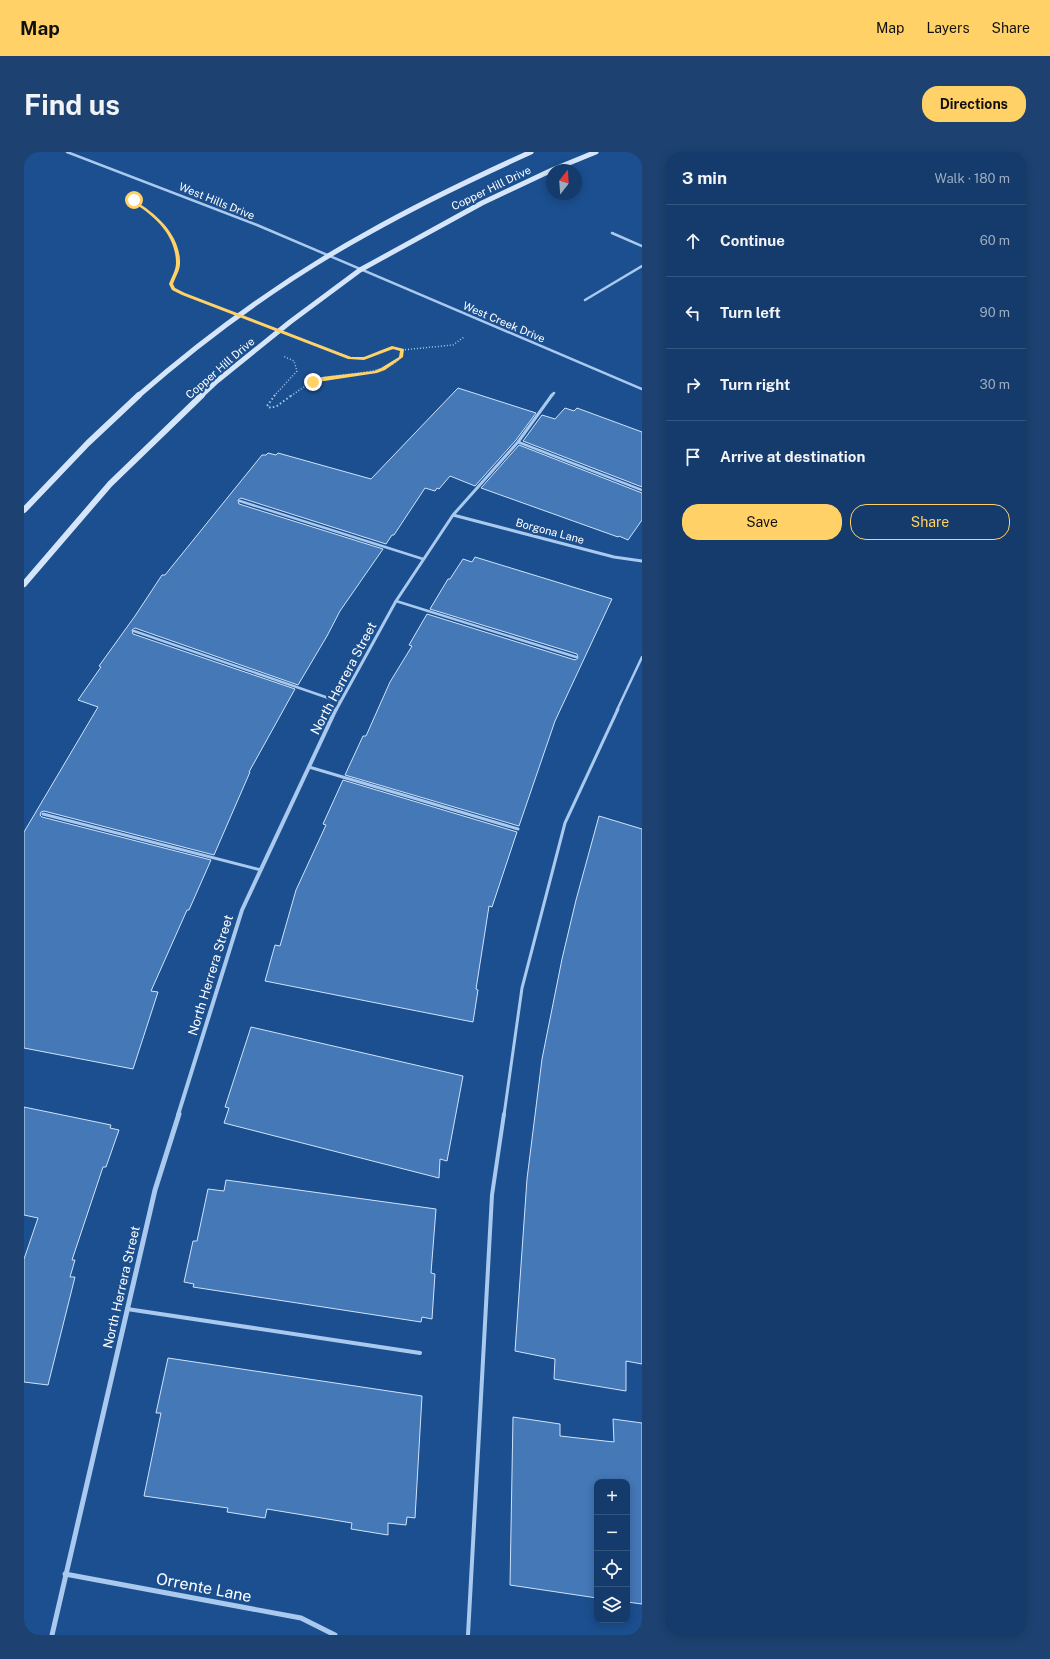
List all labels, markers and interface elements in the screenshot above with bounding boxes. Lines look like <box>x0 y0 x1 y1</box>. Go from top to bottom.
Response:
text: Map <box>20 17 60 39</box>
text: Map <box>876 20 904 36</box>
text: Layers <box>926 20 970 36</box>
text: Share <box>992 20 1030 36</box>
button: Directions <box>922 86 1026 122</box>
text: Find us <box>24 88 120 121</box>
street label: Copper Hill Drive <box>449 164 533 212</box>
north arrow <box>546 164 582 200</box>
text: 3 min <box>682 168 727 188</box>
text: Walk · 180 m <box>935 171 1010 186</box>
street label: West Hills Drive <box>177 180 257 222</box>
route start <box>125 191 143 209</box>
icon: ahead <box>682 230 704 252</box>
text: Continue <box>720 232 785 249</box>
text: 60 m <box>980 233 1010 248</box>
street label: West Creek Drive <box>461 299 547 345</box>
icon: left <box>682 302 704 324</box>
text: Turn left <box>720 304 781 321</box>
text: 90 m <box>980 305 1010 320</box>
street label: Copper Hill Drive <box>183 335 257 401</box>
route end <box>304 373 322 391</box>
icon: right <box>682 374 704 396</box>
text: Turn right <box>720 376 790 393</box>
text: 30 m <box>980 377 1010 392</box>
icon: arrive <box>682 446 704 468</box>
text: Arrive at destination <box>720 448 865 465</box>
button: Save <box>682 504 842 540</box>
button: Share <box>850 504 1010 540</box>
street label: Borgona Lane <box>514 516 586 546</box>
street label: North Herrera Street <box>307 619 380 737</box>
street label: North Herrera Street <box>185 913 236 1037</box>
street label: North Herrera Street <box>100 1224 143 1350</box>
map controls <box>594 1479 630 1623</box>
button: + <box>594 1479 630 1515</box>
button: − <box>594 1515 630 1551</box>
button: locate <box>594 1551 630 1587</box>
street label: Orrente Lane <box>155 1569 253 1606</box>
button: layers <box>594 1587 630 1623</box>

